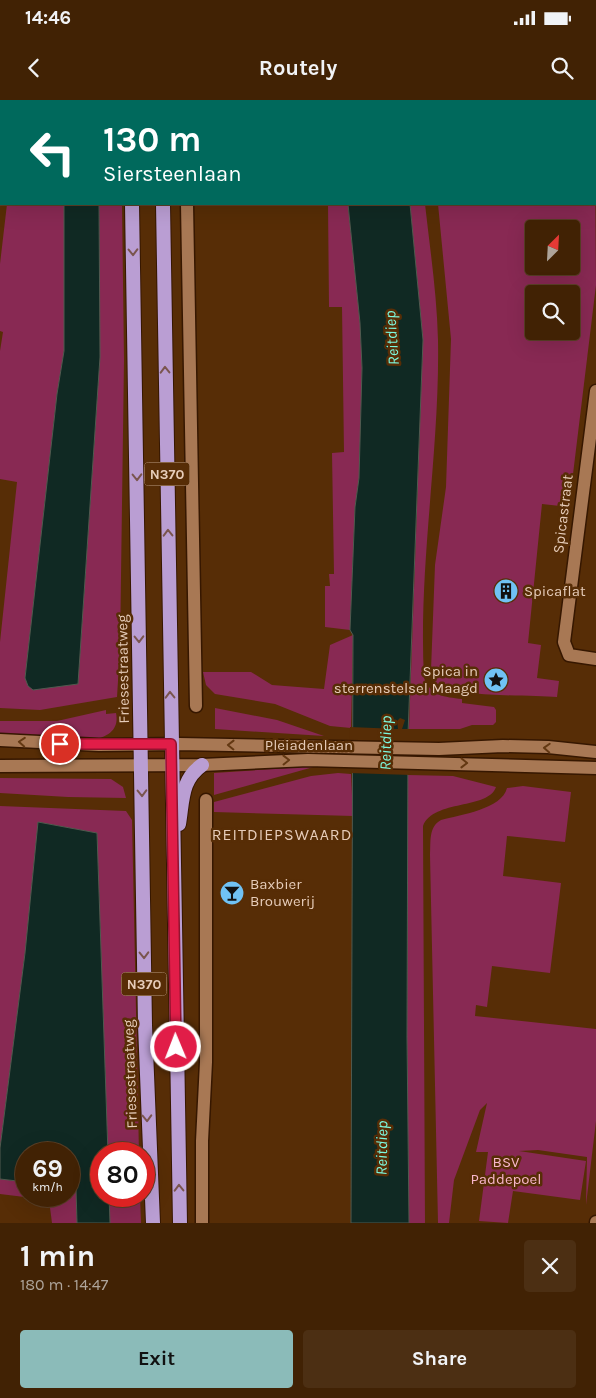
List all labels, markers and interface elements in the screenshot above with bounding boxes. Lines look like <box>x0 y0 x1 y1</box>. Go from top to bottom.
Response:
text: 14:46 <box>25 7 71 29</box>
icon: back <box>20 54 48 82</box>
icon: search <box>548 54 576 82</box>
text: Routely <box>259 55 337 81</box>
text: 130 m <box>103 119 201 160</box>
icon: left <box>20 120 85 185</box>
text: Siersteenlaan <box>103 161 241 187</box>
north arrow <box>525 220 580 275</box>
map controls <box>525 220 580 340</box>
one-way arrow <box>128 249 138 257</box>
button: search <box>525 285 580 340</box>
water label: Reitdiep <box>380 310 403 366</box>
one-way arrow <box>160 366 171 374</box>
road number: N370 <box>144 462 190 486</box>
one-way arrow <box>132 473 142 481</box>
street label: Spicastraat <box>549 473 577 555</box>
one-way arrow <box>163 529 173 536</box>
building icon: Spicaflat <box>493 578 519 604</box>
place label: Spicaflat <box>524 582 586 600</box>
street label: Friesestraatweg <box>113 614 133 724</box>
one-way arrow <box>134 636 144 643</box>
place label: Spica in sterrenstelsel Maagd <box>334 662 478 697</box>
place icon: Spica in sterrenstelsel Maagd <box>483 667 509 693</box>
one-way arrow <box>165 691 175 699</box>
water label: Reitdiep <box>376 715 395 771</box>
pin <box>39 723 81 765</box>
icon: arrive <box>46 730 74 758</box>
one-way arrow <box>18 736 26 747</box>
street label: Pleiadenlaan <box>265 736 353 754</box>
one-way arrow <box>227 740 234 750</box>
one-way arrow <box>543 742 551 753</box>
one-way arrow <box>282 755 290 765</box>
one-way arrow <box>460 758 468 769</box>
one-way arrow <box>136 789 147 797</box>
district label: REITDIEPSWAARD <box>212 825 352 844</box>
place label: Baxbier Brouwerij <box>250 875 315 910</box>
bar icon: Baxbier Brouwerij <box>219 880 245 906</box>
one-way arrow <box>139 952 149 959</box>
road number: N370 <box>122 972 166 996</box>
street label: Friesestraatweg <box>119 1019 141 1129</box>
position arrow <box>149 1020 201 1072</box>
one-way arrow <box>142 1114 153 1122</box>
water label: Reitdiep <box>372 1120 391 1176</box>
speed limit sign: 80 <box>90 1142 155 1207</box>
park label: BSV Paddepoel <box>471 1153 541 1188</box>
text: 69 <box>32 1154 63 1183</box>
text: km/h <box>32 1180 63 1194</box>
one-way arrow <box>174 1183 184 1191</box>
text: 1 min <box>20 1238 95 1274</box>
button: close <box>524 1240 576 1292</box>
text: 180 m · 14:47 <box>20 1275 108 1294</box>
button: Exit <box>20 1330 293 1388</box>
button: Share <box>303 1330 576 1388</box>

